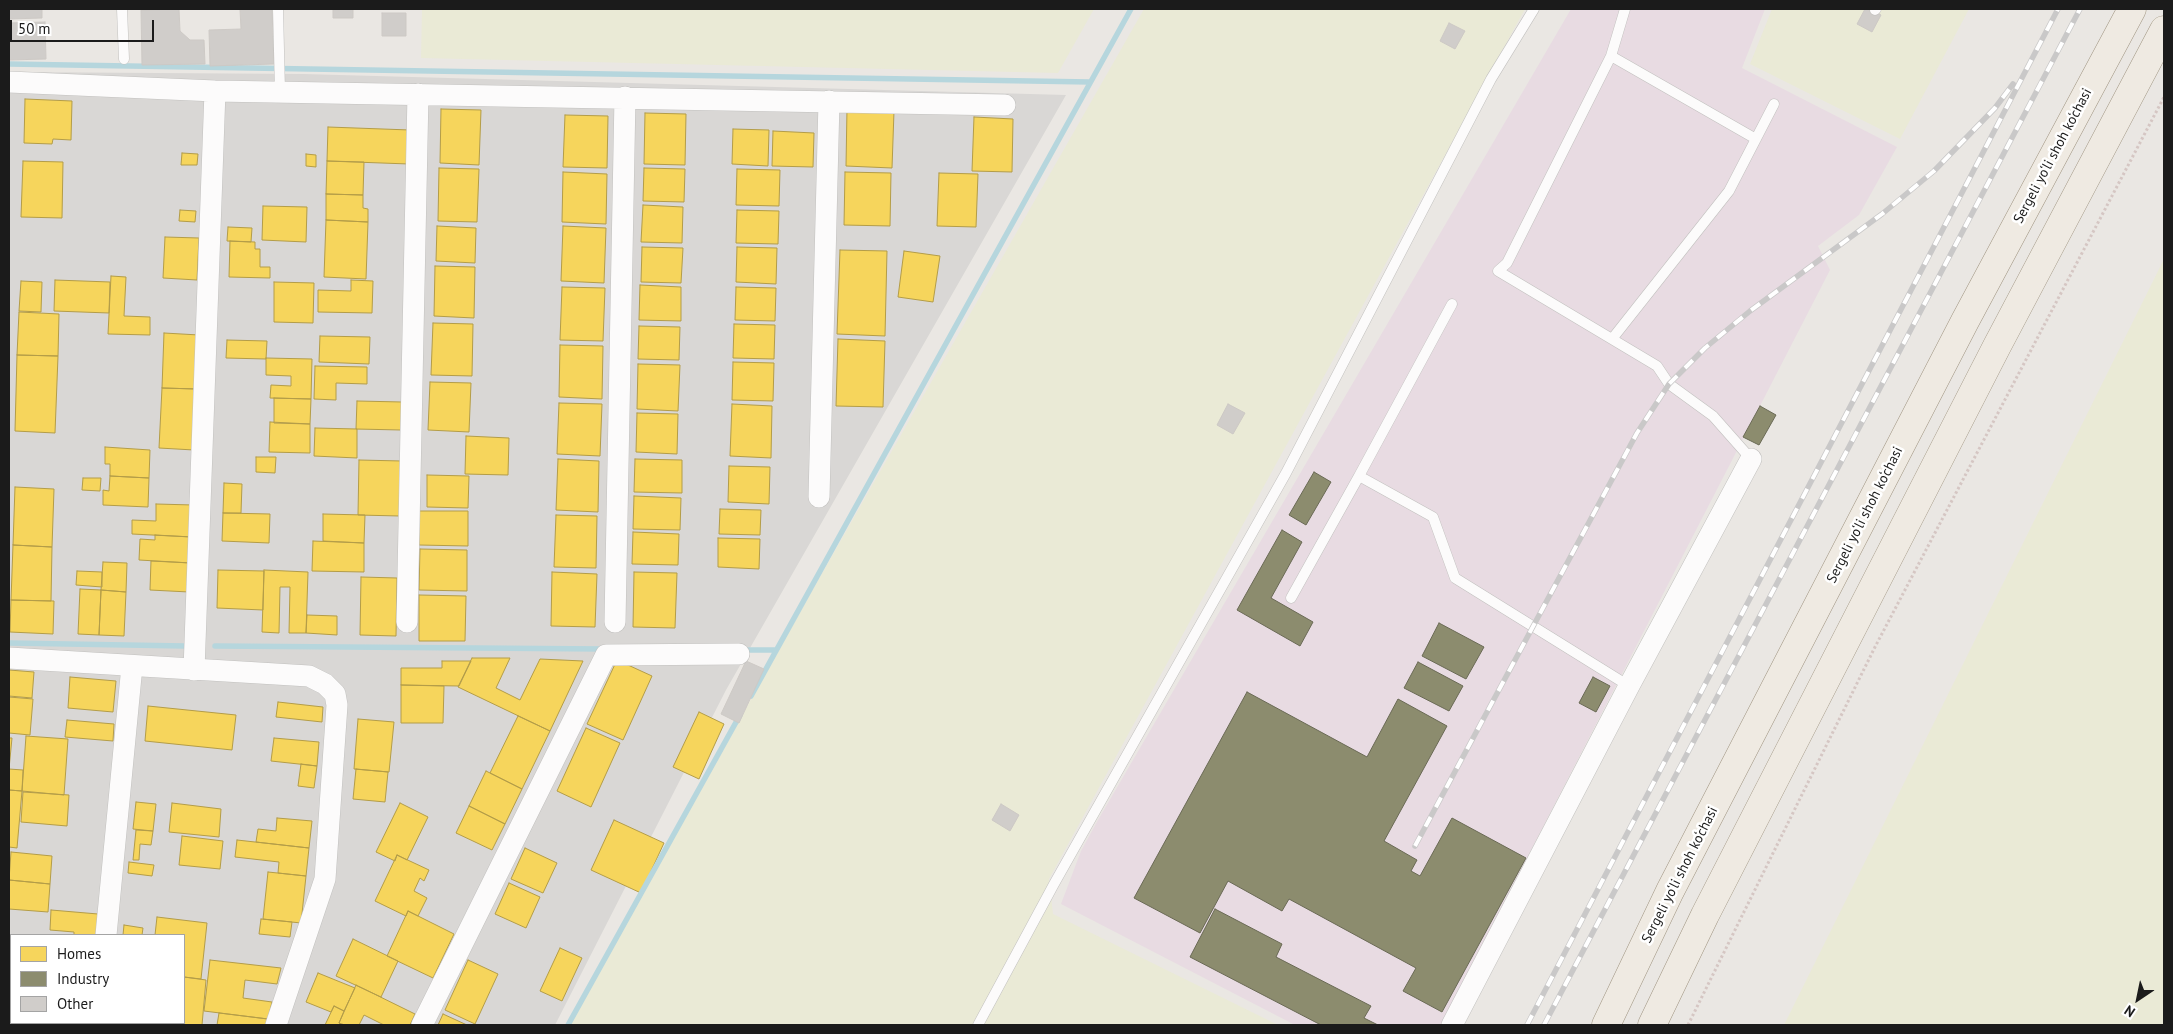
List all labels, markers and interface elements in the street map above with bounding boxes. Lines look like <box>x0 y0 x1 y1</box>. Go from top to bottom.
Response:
scale bar <box>12 10 156 42</box>
text: 50 m <box>18 19 51 38</box>
street label: Sergeli yo‘li shoh ko‘chasi <box>2010 86 2096 226</box>
street label: Sergeli yo‘li shoh ko‘chasi <box>1823 444 1907 586</box>
street label: Sergeli yo‘li shoh ko‘chasi <box>1638 804 1722 946</box>
legend <box>10 934 185 1024</box>
text: Homes <box>57 944 101 963</box>
text: Industry <box>57 969 109 988</box>
north arrow <box>2113 974 2163 1024</box>
text: Other <box>57 994 93 1013</box>
text: N <box>2121 1001 2138 1021</box>

